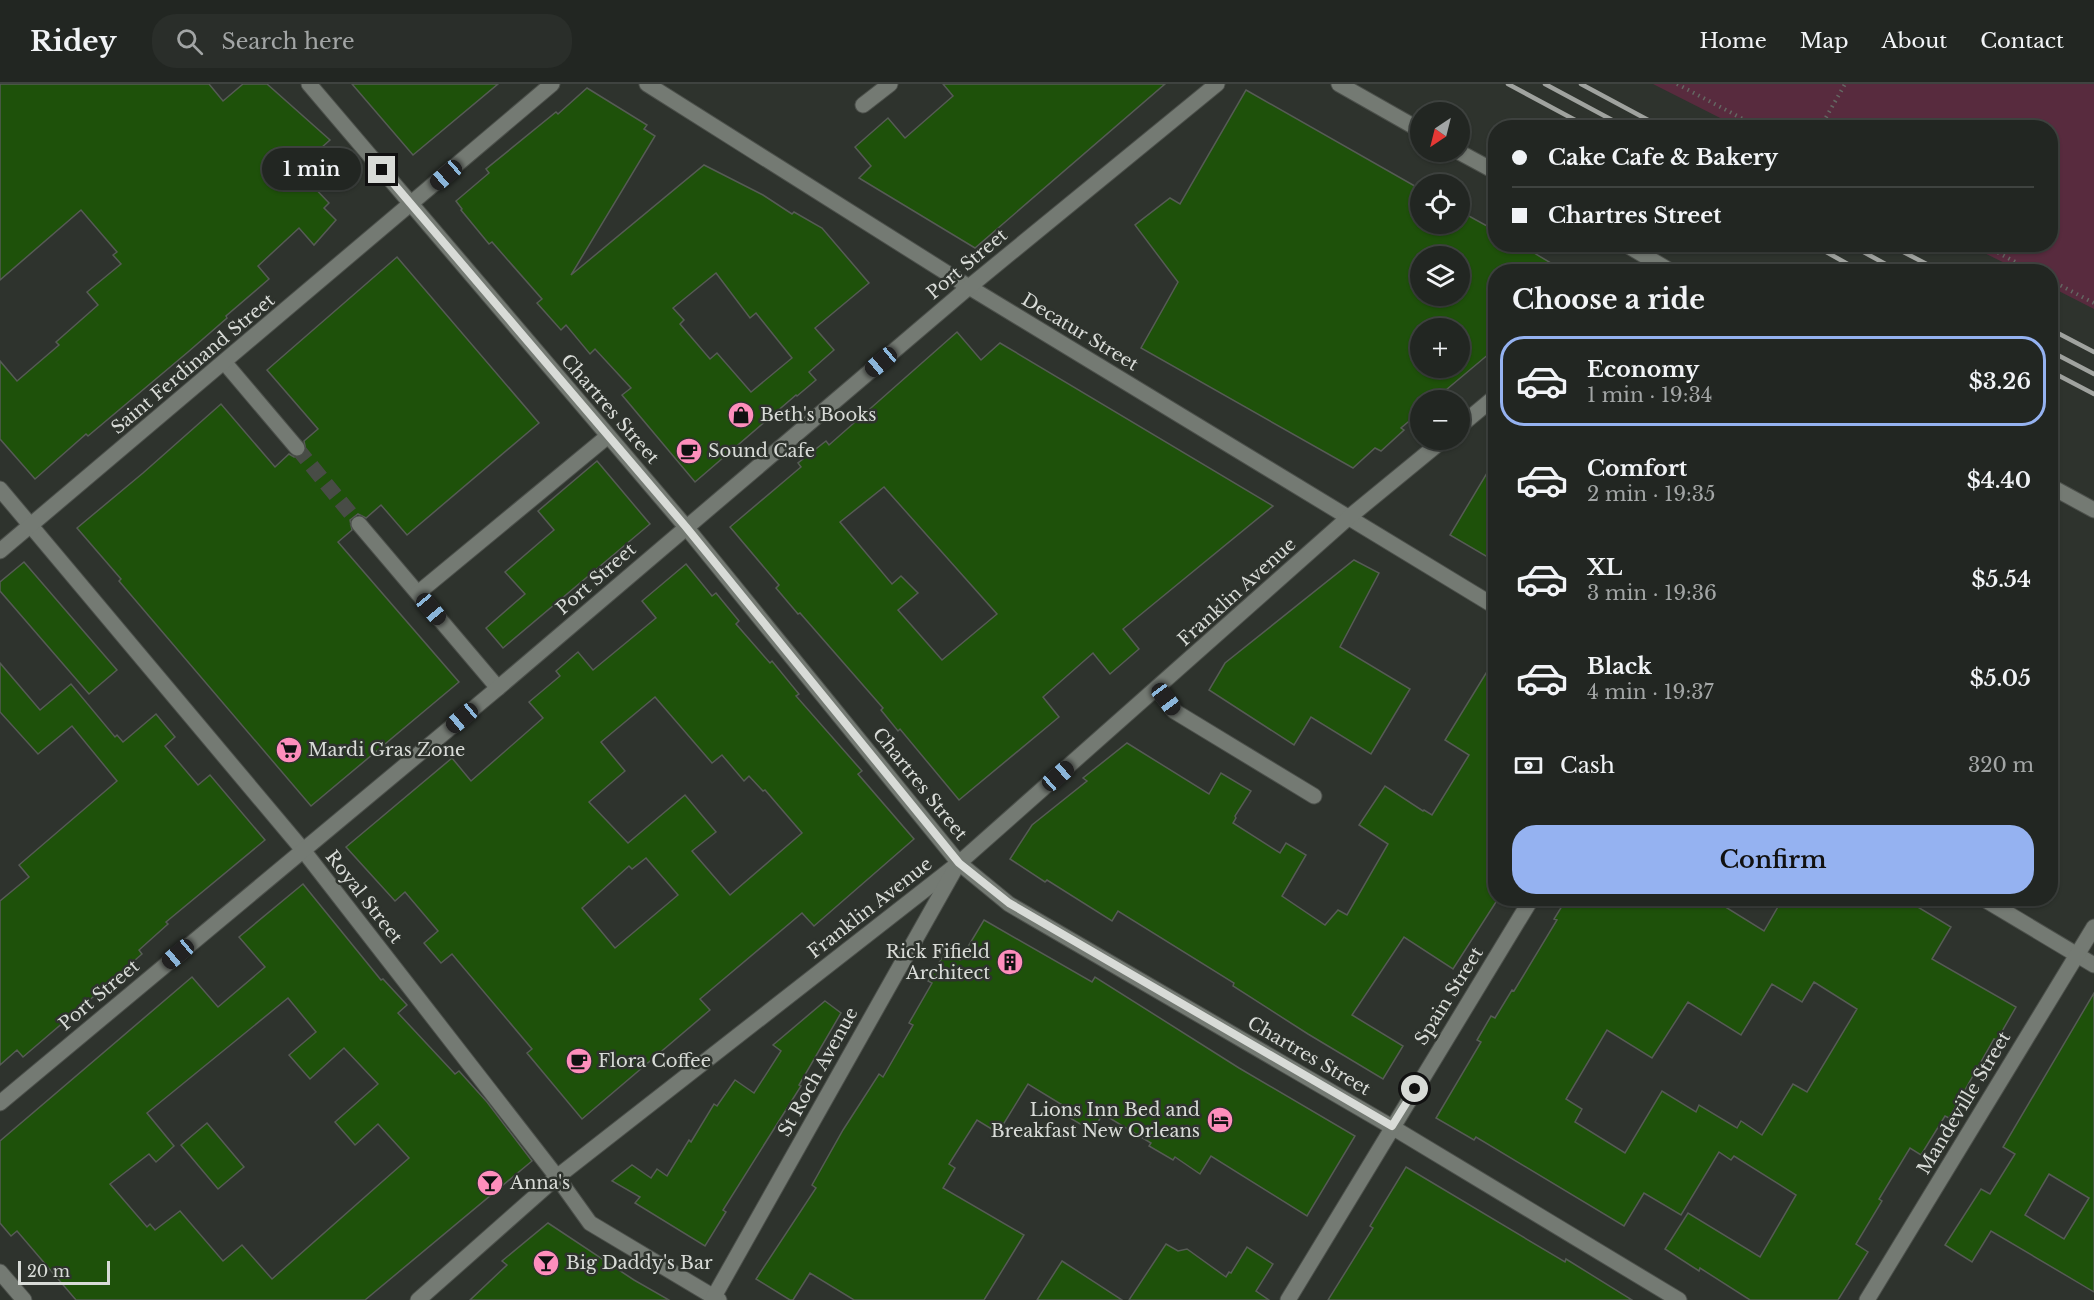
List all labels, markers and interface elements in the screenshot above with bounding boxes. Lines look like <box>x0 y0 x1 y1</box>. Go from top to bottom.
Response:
search box <box>152 14 572 68</box>
text: Ridey <box>30 24 116 59</box>
icon: search <box>173 25 206 58</box>
text: Search here <box>221 28 355 55</box>
text: Home <box>1700 28 1767 54</box>
text: Map <box>1800 28 1848 54</box>
text: About <box>1881 28 1947 54</box>
text: Contact <box>1980 28 2064 54</box>
north arrow <box>1410 102 1470 162</box>
map controls <box>1410 102 1470 450</box>
text: Cake Cafe & Bakery <box>1548 144 1778 171</box>
callout: 1 min <box>262 149 361 191</box>
route end <box>368 156 395 183</box>
car <box>427 156 465 194</box>
text: 1 min <box>283 157 340 181</box>
button: locate <box>1410 174 1470 234</box>
text: Chartres Street <box>1548 202 1721 229</box>
street label: Port Street <box>922 224 1012 304</box>
button: layers <box>1410 246 1470 306</box>
text: Choose a ride <box>1512 283 1705 316</box>
street label: Saint Ferdinand Street <box>107 289 279 439</box>
street label: Decatur Street <box>1018 289 1142 376</box>
button: + <box>1410 318 1470 378</box>
car <box>861 344 901 380</box>
street label: Chartres Street <box>556 350 664 469</box>
icon: car <box>1515 354 1569 408</box>
text: Economy <box>1587 356 1699 383</box>
text: $3.26 <box>1969 368 2031 395</box>
text: 1 min · 19:34 <box>1587 383 1712 407</box>
button: − <box>1410 390 1470 450</box>
shop icon: Beth's Books <box>726 400 756 430</box>
place label: Beth's Books <box>760 404 877 426</box>
cafe icon: Sound Cafe <box>674 436 704 466</box>
place label: Sound Cafe <box>708 440 815 462</box>
icon: car <box>1515 453 1569 507</box>
text: Comfort <box>1587 455 1687 482</box>
text: $4.40 <box>1967 467 2031 494</box>
text: 2 min · 19:35 <box>1587 482 1715 506</box>
street label: Franklin Avenue <box>1173 533 1301 651</box>
street label: Port Street <box>552 538 640 620</box>
icon: car <box>1515 552 1569 606</box>
text: XL <box>1587 554 1622 581</box>
text: $5.54 <box>1971 566 2031 593</box>
text: 3 min · 19:36 <box>1587 581 1717 605</box>
car <box>413 589 449 629</box>
icon: car <box>1515 651 1569 705</box>
text: Black <box>1587 653 1652 680</box>
text: $5.05 <box>1970 665 2031 692</box>
car <box>1148 679 1184 719</box>
text: 4 min · 19:37 <box>1587 680 1714 704</box>
car <box>442 700 482 736</box>
street label: Chartres Street <box>868 723 972 845</box>
supermarket icon: Mardi Gras Zone <box>274 735 304 765</box>
place label: Mardi Gras Zone <box>308 739 465 761</box>
icon: cash <box>1512 749 1545 782</box>
text: Cash <box>1560 752 1615 779</box>
text: 320 m <box>1968 753 2034 777</box>
car <box>1039 757 1077 795</box>
button: Confirm <box>1512 825 2034 894</box>
street label: Royal Street <box>321 846 407 948</box>
street label: Franklin Avenue <box>804 853 936 963</box>
car <box>158 936 198 972</box>
place label: Rick Fifield Architect <box>886 941 990 984</box>
street label: Spain Street <box>1410 943 1488 1049</box>
building icon: Rick Fifield Architect <box>995 947 1025 977</box>
street label: Port Street <box>54 955 144 1035</box>
street label: St Roch Avenue <box>773 1004 863 1140</box>
street label: Chartres Street <box>1244 1012 1375 1100</box>
street label: Mandeville Street <box>1913 1027 2015 1178</box>
cafe icon: Flora Coffee <box>564 1046 594 1076</box>
place label: Flora Coffee <box>598 1050 711 1072</box>
route start <box>1401 1075 1428 1102</box>
place label: Lions Inn Bed and Breakfast New Orleans <box>991 1099 1200 1142</box>
hotel icon: Lions Inn Bed and Breakfast New Orleans <box>1205 1105 1235 1135</box>
bar icon: Anna's <box>475 1168 505 1198</box>
place label: Anna's <box>509 1172 570 1194</box>
bar icon: Big Daddy's Bar <box>531 1248 561 1278</box>
place label: Big Daddy's Bar <box>566 1252 713 1274</box>
scale bar <box>18 1258 110 1286</box>
text: 20 m <box>27 1261 70 1281</box>

